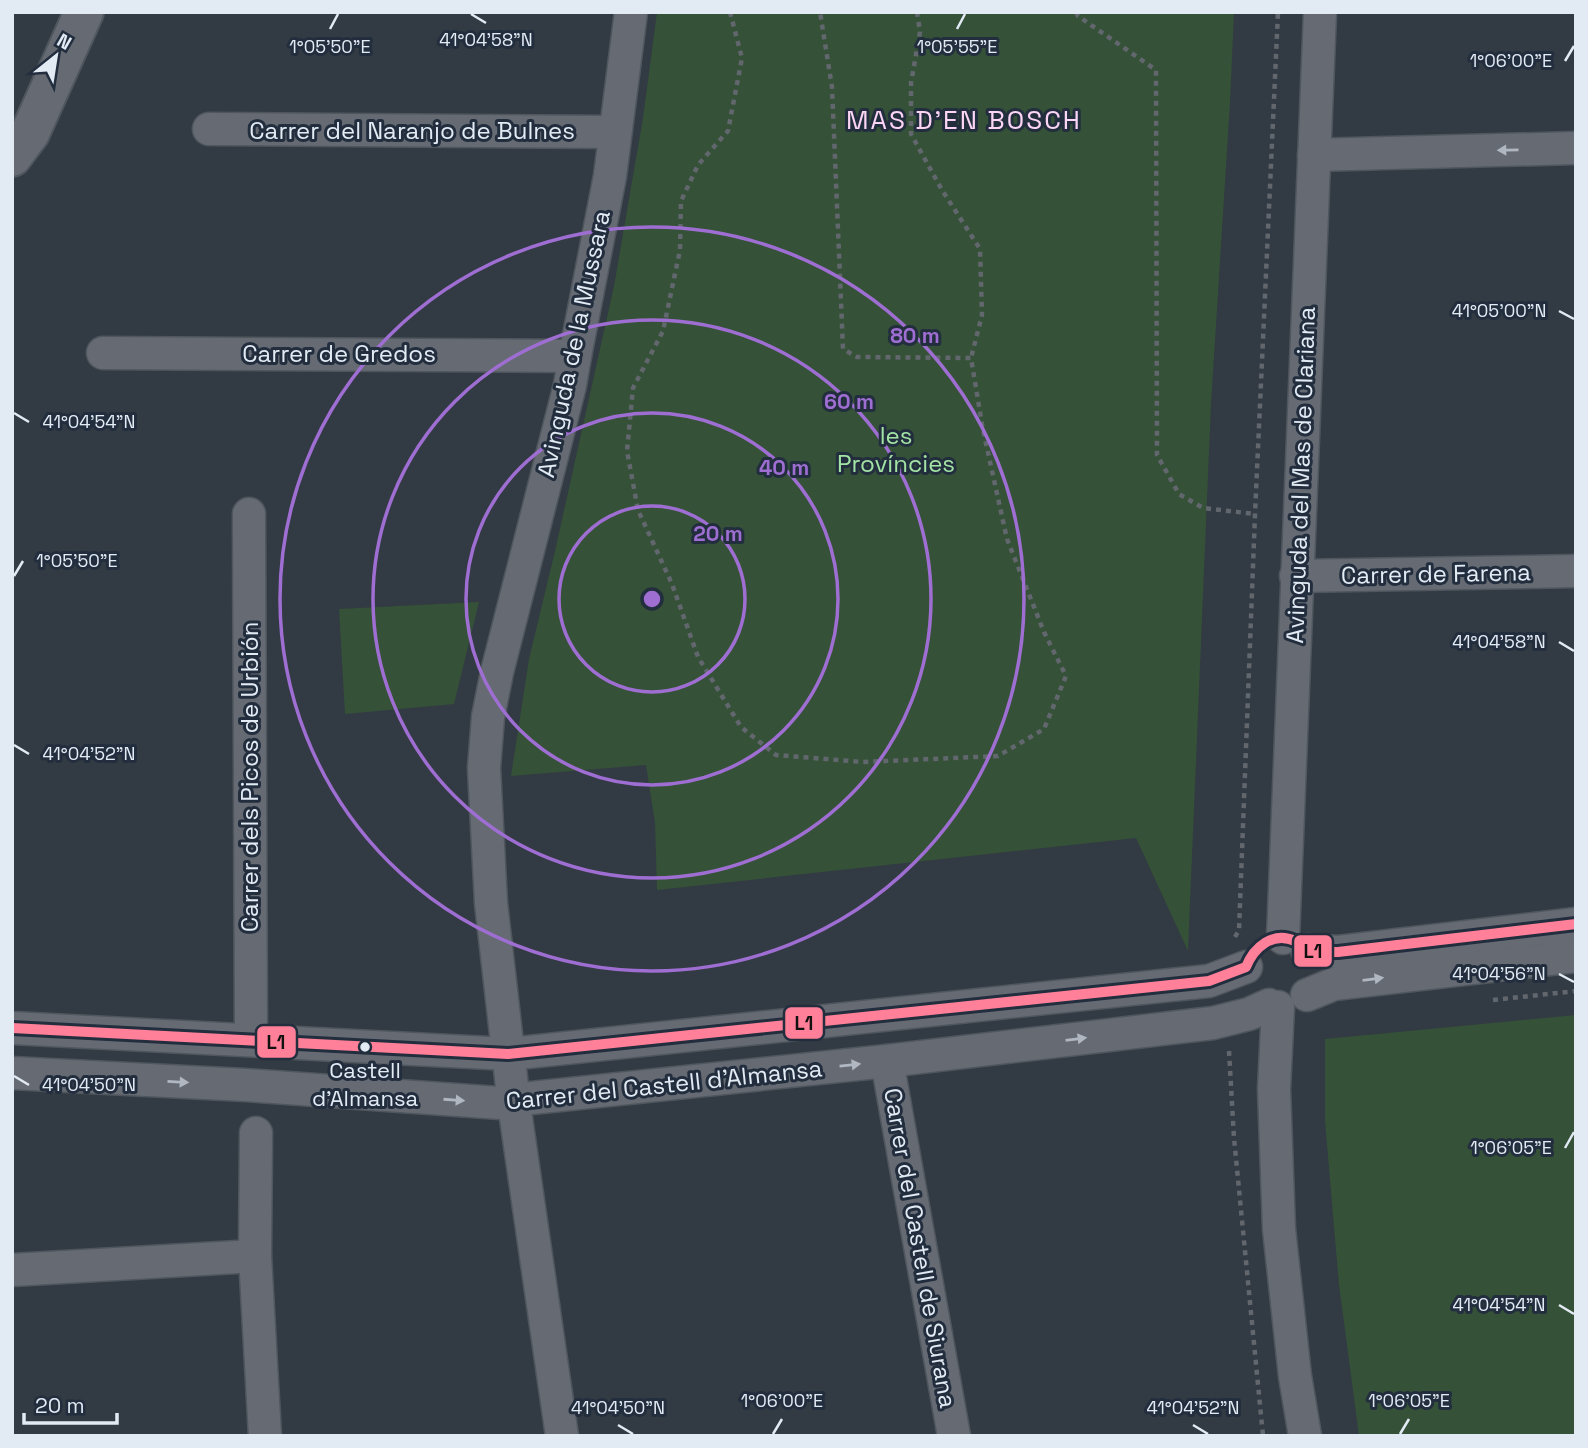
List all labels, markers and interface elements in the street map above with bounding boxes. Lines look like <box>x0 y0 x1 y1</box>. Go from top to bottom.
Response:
north arrow <box>21 21 91 91</box>
text: N <box>52 28 76 56</box>
text: 41°04'58"N <box>439 28 533 51</box>
text: 1°05'50"E <box>289 35 371 58</box>
text: 1°05'55"E <box>917 35 997 58</box>
text: 1°06'00"E <box>1470 49 1552 72</box>
district label: MAS D'EN BOSCH <box>846 103 1082 137</box>
street label: Carrer del Naranjo de Bulnes <box>249 115 575 146</box>
one-way arrow <box>1496 144 1518 156</box>
street label: Avinguda de la Mussara <box>530 207 617 480</box>
text: 41°05'00"N <box>1452 299 1546 322</box>
street label: Avinguda del Mas de Clariana <box>1279 306 1322 644</box>
text: 80 m <box>890 322 940 349</box>
street label: Carrer de Gredos <box>242 338 436 369</box>
text: 60 m <box>824 388 874 415</box>
text: 41°04'54"N <box>43 410 135 433</box>
park label: les Províncies <box>837 420 955 479</box>
text: 40 m <box>759 454 809 481</box>
text: 20 m <box>693 520 743 547</box>
text: 1°05'50"E <box>36 549 118 572</box>
street label: Carrer de Farena <box>1341 556 1531 591</box>
centre of rings <box>640 587 664 611</box>
street label: Carrer dels Picos de Urbión <box>234 622 265 932</box>
text: 41°04'58"N <box>1452 630 1546 653</box>
text: 41°04'52"N <box>43 742 135 765</box>
line badge: L1 <box>1293 934 1333 968</box>
text: L1 <box>1304 939 1322 964</box>
text: 41°04'56"N <box>1452 962 1546 985</box>
one-way arrow <box>1362 974 1384 985</box>
line badge: L1 <box>784 1006 824 1040</box>
text: L1 <box>795 1011 813 1036</box>
line badge: L1 <box>256 1025 297 1059</box>
text: L1 <box>267 1030 285 1055</box>
one-way arrow <box>1065 1033 1087 1044</box>
marker: Castell d'Almansa <box>358 1040 372 1054</box>
street label: Carrer del Castell d'Almansa <box>504 1052 824 1117</box>
place label: Castell d'Almansa <box>312 1056 418 1112</box>
one-way arrow <box>839 1059 861 1070</box>
text: 41°04'50"N <box>42 1073 136 1096</box>
one-way arrow <box>168 1076 190 1087</box>
street label: Carrer del Castell de Siurana <box>877 1086 964 1410</box>
one-way arrow <box>443 1094 465 1105</box>
text: 1°06'05"E <box>1470 1136 1552 1159</box>
text: 41°04'54"N <box>1453 1293 1545 1316</box>
scale bar <box>24 1382 117 1426</box>
text: 1°06'00"E <box>741 1389 823 1412</box>
text: 1°06'05"E <box>1368 1389 1450 1412</box>
text: 20 m <box>35 1392 85 1419</box>
text: 41°04'50"N <box>571 1396 665 1419</box>
text: 41°04'52"N <box>1147 1396 1239 1419</box>

